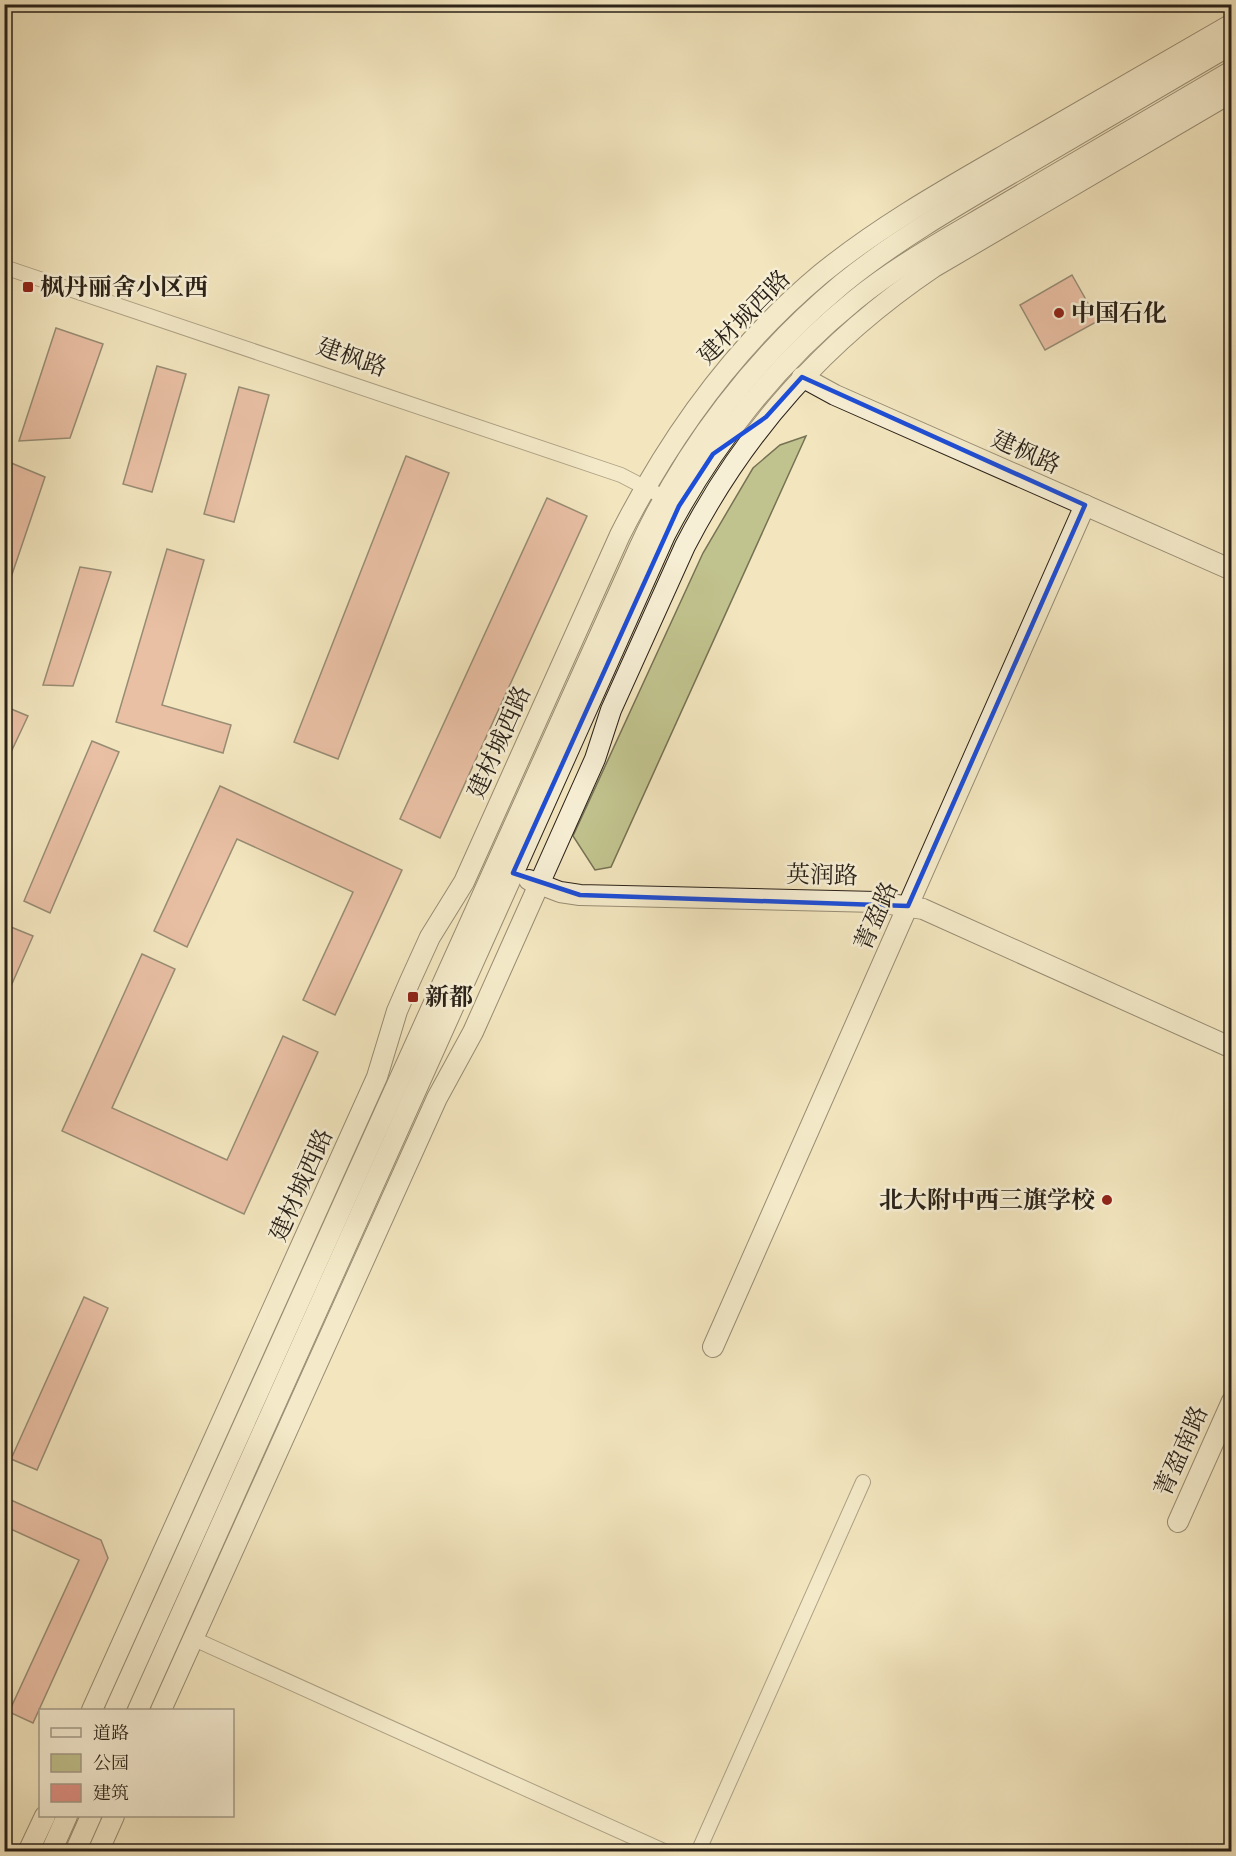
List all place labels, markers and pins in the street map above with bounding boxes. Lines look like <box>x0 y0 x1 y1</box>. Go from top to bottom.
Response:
place label: 枫丹丽舍小区西 <box>40 273 208 303</box>
marker: 枫丹丽舍小区西 <box>21 280 35 294</box>
place label: 中国石化 <box>1071 299 1167 329</box>
marker: 中国石化 <box>1052 306 1066 320</box>
place label: 新都 <box>425 983 473 1013</box>
marker: 新都 <box>406 990 420 1004</box>
place label: 北大附中西三旗学校 <box>879 1186 1095 1216</box>
marker: 北大附中西三旗学校 <box>1100 1193 1114 1207</box>

